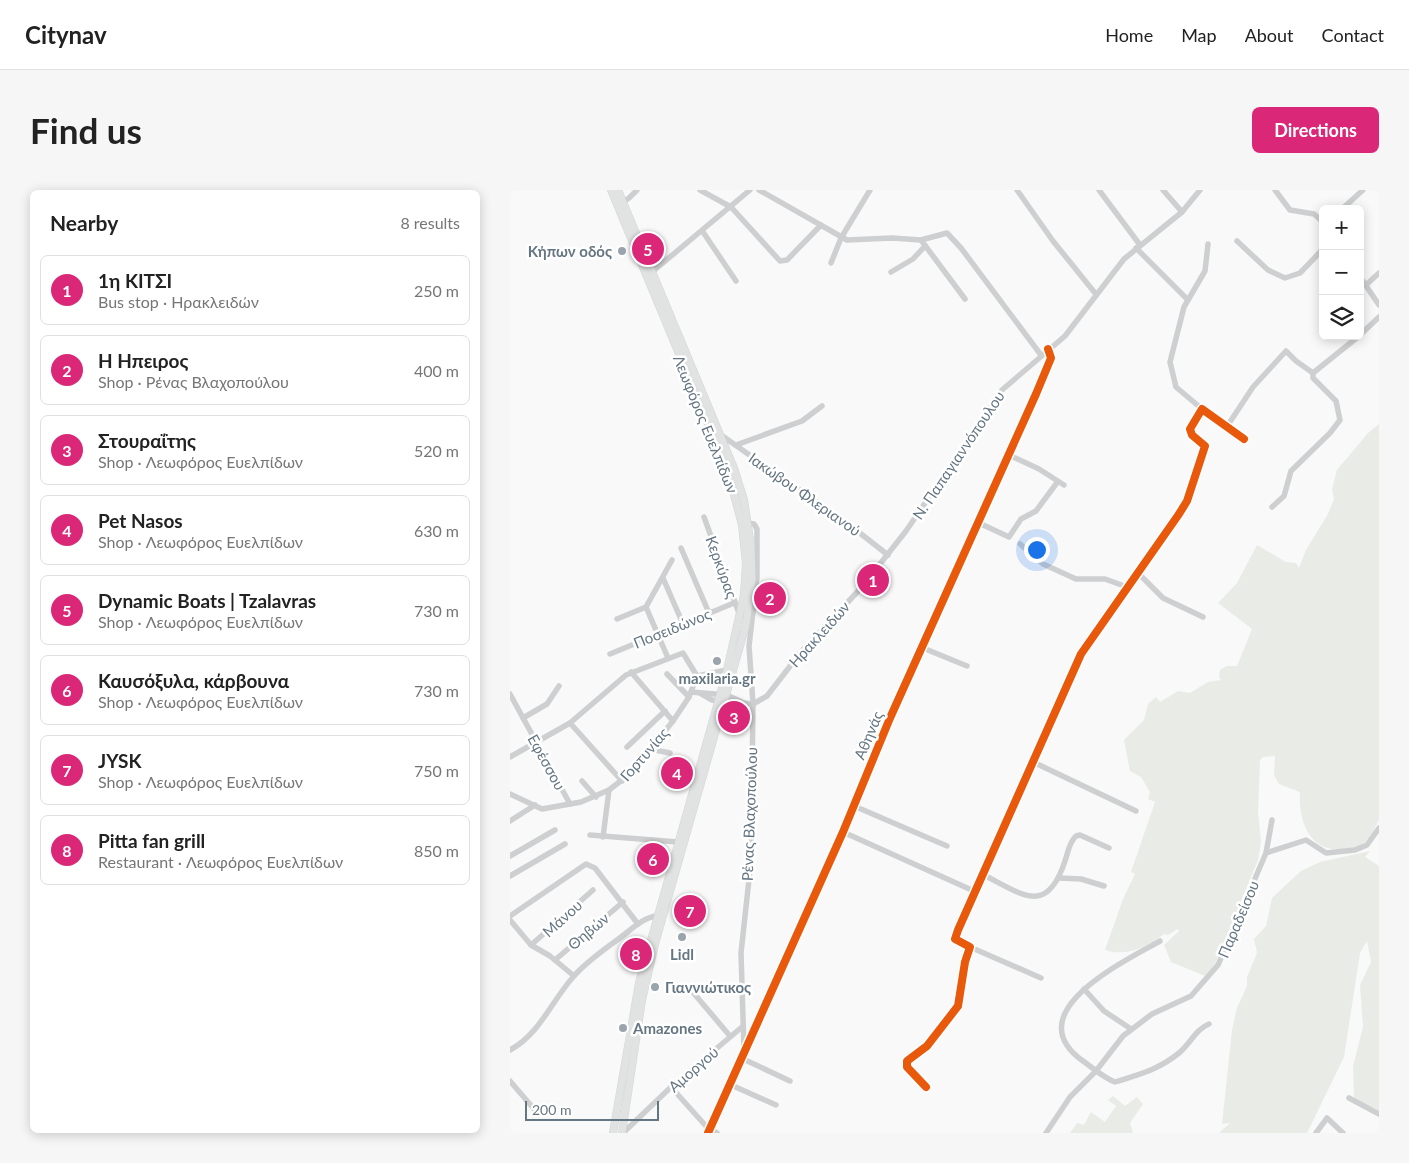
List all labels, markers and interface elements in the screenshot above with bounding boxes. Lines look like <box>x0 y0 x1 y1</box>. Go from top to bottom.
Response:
text: Citynav <box>25 20 107 49</box>
text: Home <box>1105 24 1153 46</box>
text: Map <box>1181 24 1217 46</box>
text: About <box>1245 24 1294 46</box>
text: Contact <box>1322 24 1384 46</box>
button: Directions <box>1252 107 1379 153</box>
text: Find us <box>30 109 142 151</box>
map controls <box>1319 205 1364 340</box>
button: + <box>1319 205 1364 250</box>
text: Nearby <box>50 210 118 235</box>
text: 8 results <box>400 213 460 232</box>
pin: 5 <box>632 230 664 268</box>
place label: Κήπων οδός <box>528 242 612 260</box>
marker: Κήπων οδός <box>616 245 628 257</box>
button: − <box>1319 250 1364 295</box>
text: 1η ΚΙΤΣΙ <box>98 269 172 292</box>
text: 1 <box>62 281 72 300</box>
text: 250 m <box>414 281 459 300</box>
text: Bus stop · Ηρακλειδών <box>98 292 259 311</box>
button: layers <box>1319 295 1364 340</box>
text: Η Ήπειρος <box>98 349 188 372</box>
street label: Λεωφόρος Ευελπίδων <box>670 352 742 496</box>
text: 2 <box>62 361 72 380</box>
text: 400 m <box>414 361 459 380</box>
text: Shop · Ρένας Βλαχοπούλου <box>98 372 289 391</box>
street label: Ν. Παπαγιαννόπουλου <box>908 387 1008 523</box>
text: Στουραΐτης <box>98 429 196 452</box>
text: 3 <box>62 441 72 460</box>
text: 520 m <box>414 441 459 460</box>
street label: Ιακώβου Φλεριανού <box>745 449 865 539</box>
text: Shop · Λεωφόρος Ευελπίδων <box>98 452 303 471</box>
text: Pet Nasos <box>98 509 183 532</box>
text: 4 <box>62 521 72 540</box>
text: 630 m <box>414 521 459 540</box>
text: Shop · Λεωφόρος Ευελπίδων <box>98 532 303 551</box>
street label: Κερκύρας <box>702 533 742 601</box>
your location <box>1024 537 1050 563</box>
pin: 1 <box>857 561 889 599</box>
pin: 2 <box>754 579 786 617</box>
text: Dynamic Boats | Tzalavras <box>98 589 316 612</box>
street label: Ηρακλειδών <box>785 597 853 671</box>
text: 5 <box>62 601 72 620</box>
text: 730 m <box>414 601 459 620</box>
street label: Ποσειδώνος <box>631 604 713 652</box>
text: Shop · Λεωφόρος Ευελπίδων <box>98 612 303 631</box>
marker: maxilaria.gr <box>711 655 723 667</box>
text: Καυσόξυλα, κάρβουνα <box>98 669 289 692</box>
place label: maxilaria.gr <box>678 669 756 687</box>
text: 6 <box>62 681 72 700</box>
text: 730 m <box>414 681 459 700</box>
text: Shop · Λεωφόρος Ευελπίδων <box>98 692 303 711</box>
pin: 3 <box>718 698 750 736</box>
street label: Αθηνάς <box>850 708 886 762</box>
street label: Γορτυνίας <box>616 724 672 784</box>
street label: Εφέσσου <box>524 731 570 793</box>
street label: Ρένας Βλαχοπούλου <box>738 747 760 881</box>
text: JYSK <box>98 749 141 772</box>
pin: 4 <box>661 754 693 792</box>
text: 7 <box>62 761 72 780</box>
text: 750 m <box>414 761 459 780</box>
text: Shop · Λεωφόρος Ευελπίδων <box>98 772 303 791</box>
text: Pitta fan grill <box>98 829 205 852</box>
pin: 6 <box>637 840 669 878</box>
text: 8 <box>62 841 72 860</box>
text: 850 m <box>414 841 459 860</box>
text: Restaurant · Λεωφόρος Ευελπίδων <box>98 852 343 871</box>
street label: Παραδείσου <box>1214 878 1262 960</box>
pin: 7 <box>674 892 706 930</box>
street label: Μάνου <box>539 896 585 940</box>
street label: Θηβών <box>564 908 612 953</box>
marker: Lidl <box>676 931 688 943</box>
pin: 8 <box>620 935 652 973</box>
place label: Lidl <box>670 945 694 963</box>
place label: Γιαννιώτικος <box>665 978 751 996</box>
marker: Γιαννιώτικος <box>649 981 661 993</box>
place label: Amazones <box>632 1019 702 1037</box>
marker: Amazones <box>617 1022 629 1034</box>
street label: Αμοργού <box>664 1042 722 1096</box>
scale bar <box>525 1098 659 1121</box>
text: 200 m <box>532 1101 571 1118</box>

